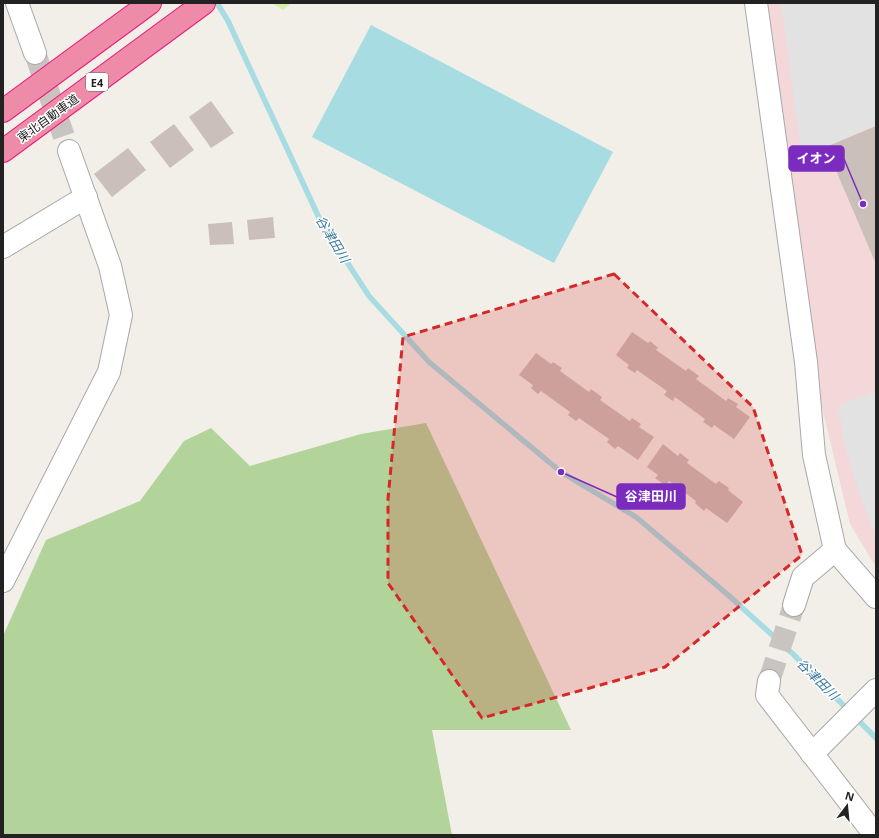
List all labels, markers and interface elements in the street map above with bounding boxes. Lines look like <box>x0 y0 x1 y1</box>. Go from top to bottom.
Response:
road number: E4 <box>86 73 108 91</box>
street label: 東北自動車道 <box>14 90 82 146</box>
callout: イオン <box>789 146 844 171</box>
text: イオン <box>796 149 836 167</box>
water label: 谷津田川 <box>312 212 355 268</box>
callout: 谷津田川 <box>617 484 685 509</box>
text: 谷津田川 <box>625 487 677 505</box>
water label: 谷津田川 <box>793 654 844 705</box>
north arrow <box>827 786 867 826</box>
text: N <box>844 787 856 804</box>

